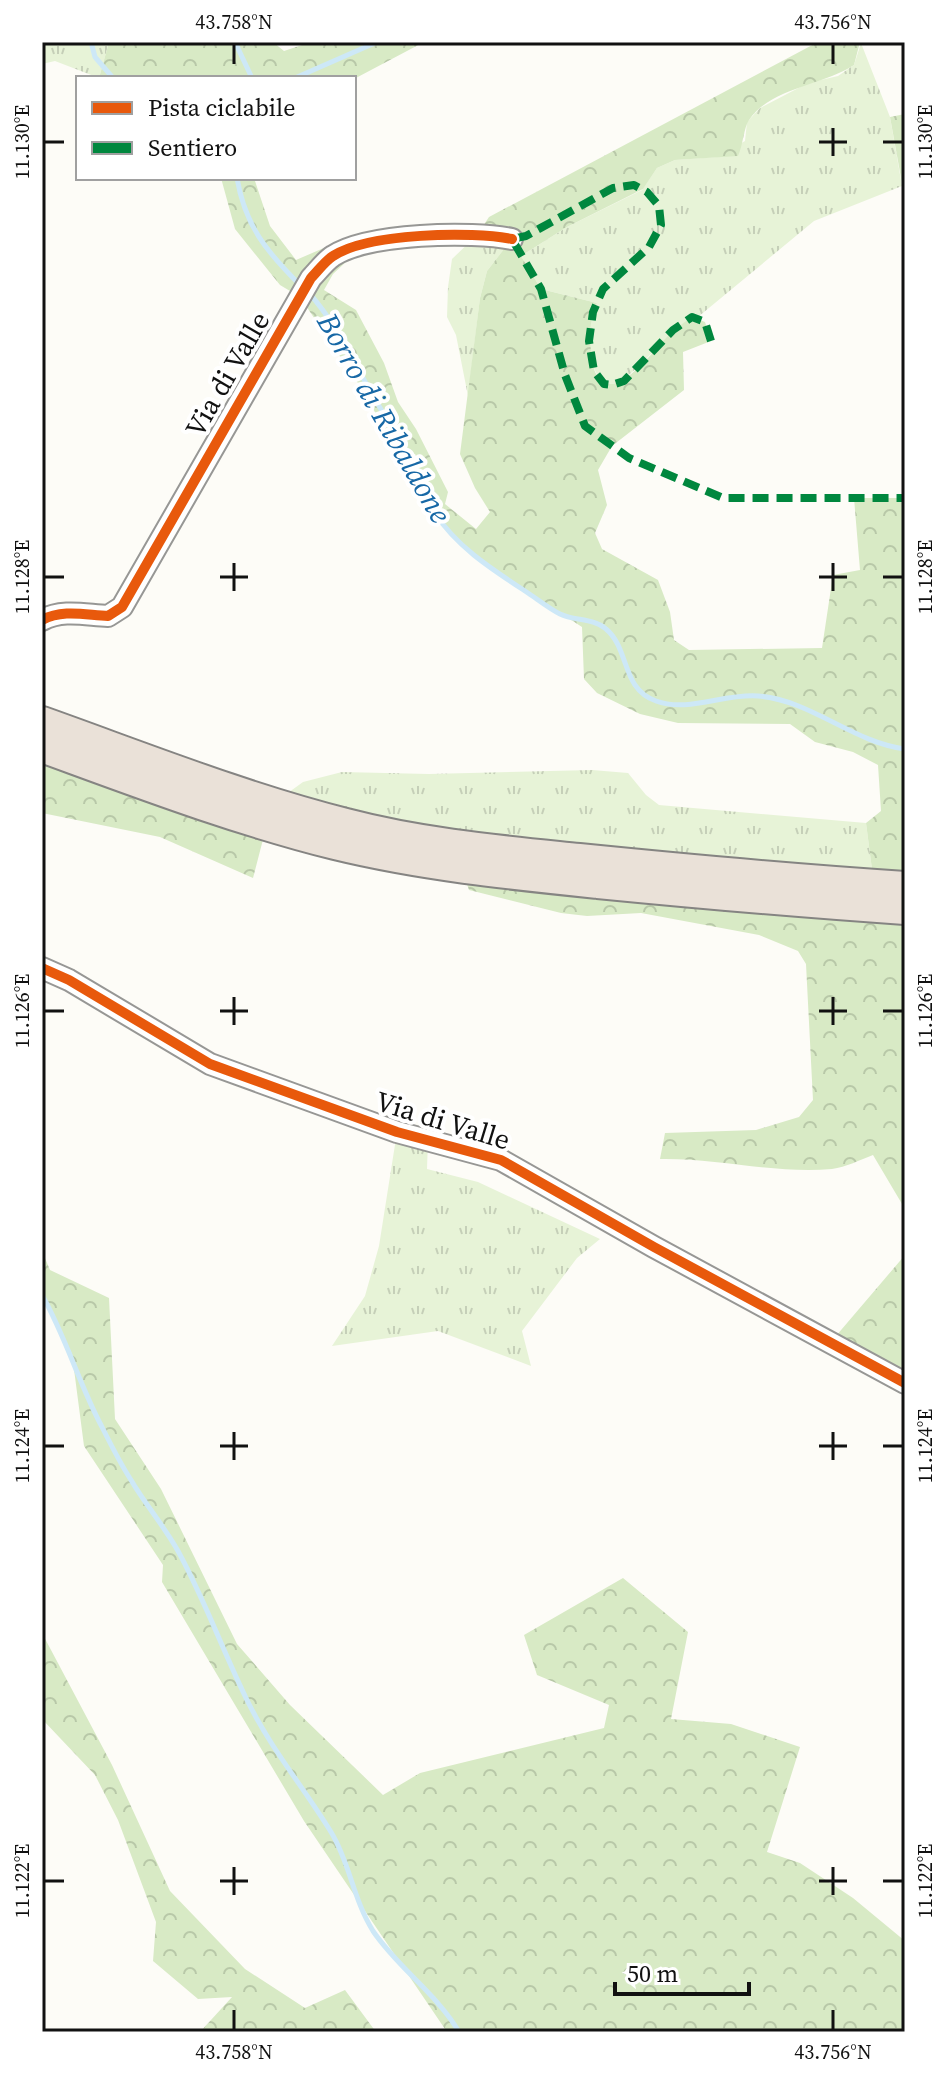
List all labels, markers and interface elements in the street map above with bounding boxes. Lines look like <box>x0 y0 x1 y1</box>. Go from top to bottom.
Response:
text: 43.758°N <box>195 8 273 36</box>
text: 43.756°N <box>794 8 872 36</box>
legend <box>76 76 356 180</box>
text: Pista ciclabile <box>148 91 295 124</box>
text: 11.130°E <box>8 105 36 179</box>
text: 11.130°E <box>911 105 939 179</box>
text: Sentiero <box>148 131 237 164</box>
street label: Via di Valle <box>176 304 278 444</box>
water label: Borro di Ribaldone <box>307 304 461 530</box>
text: 11.128°E <box>8 540 36 614</box>
text: 11.128°E <box>911 540 939 614</box>
text: 11.126°E <box>8 974 36 1048</box>
text: 11.126°E <box>911 974 939 1048</box>
street label: Via di Valle <box>371 1082 515 1158</box>
text: 11.124°E <box>8 1409 36 1483</box>
text: 11.124°E <box>911 1409 939 1483</box>
text: 11.122°E <box>8 1844 36 1918</box>
text: 11.122°E <box>911 1844 939 1918</box>
scale bar <box>615 1946 749 1996</box>
text: 50 m <box>627 1957 678 1990</box>
text: 43.758°N <box>195 2038 273 2066</box>
text: 43.756°N <box>794 2038 872 2066</box>

